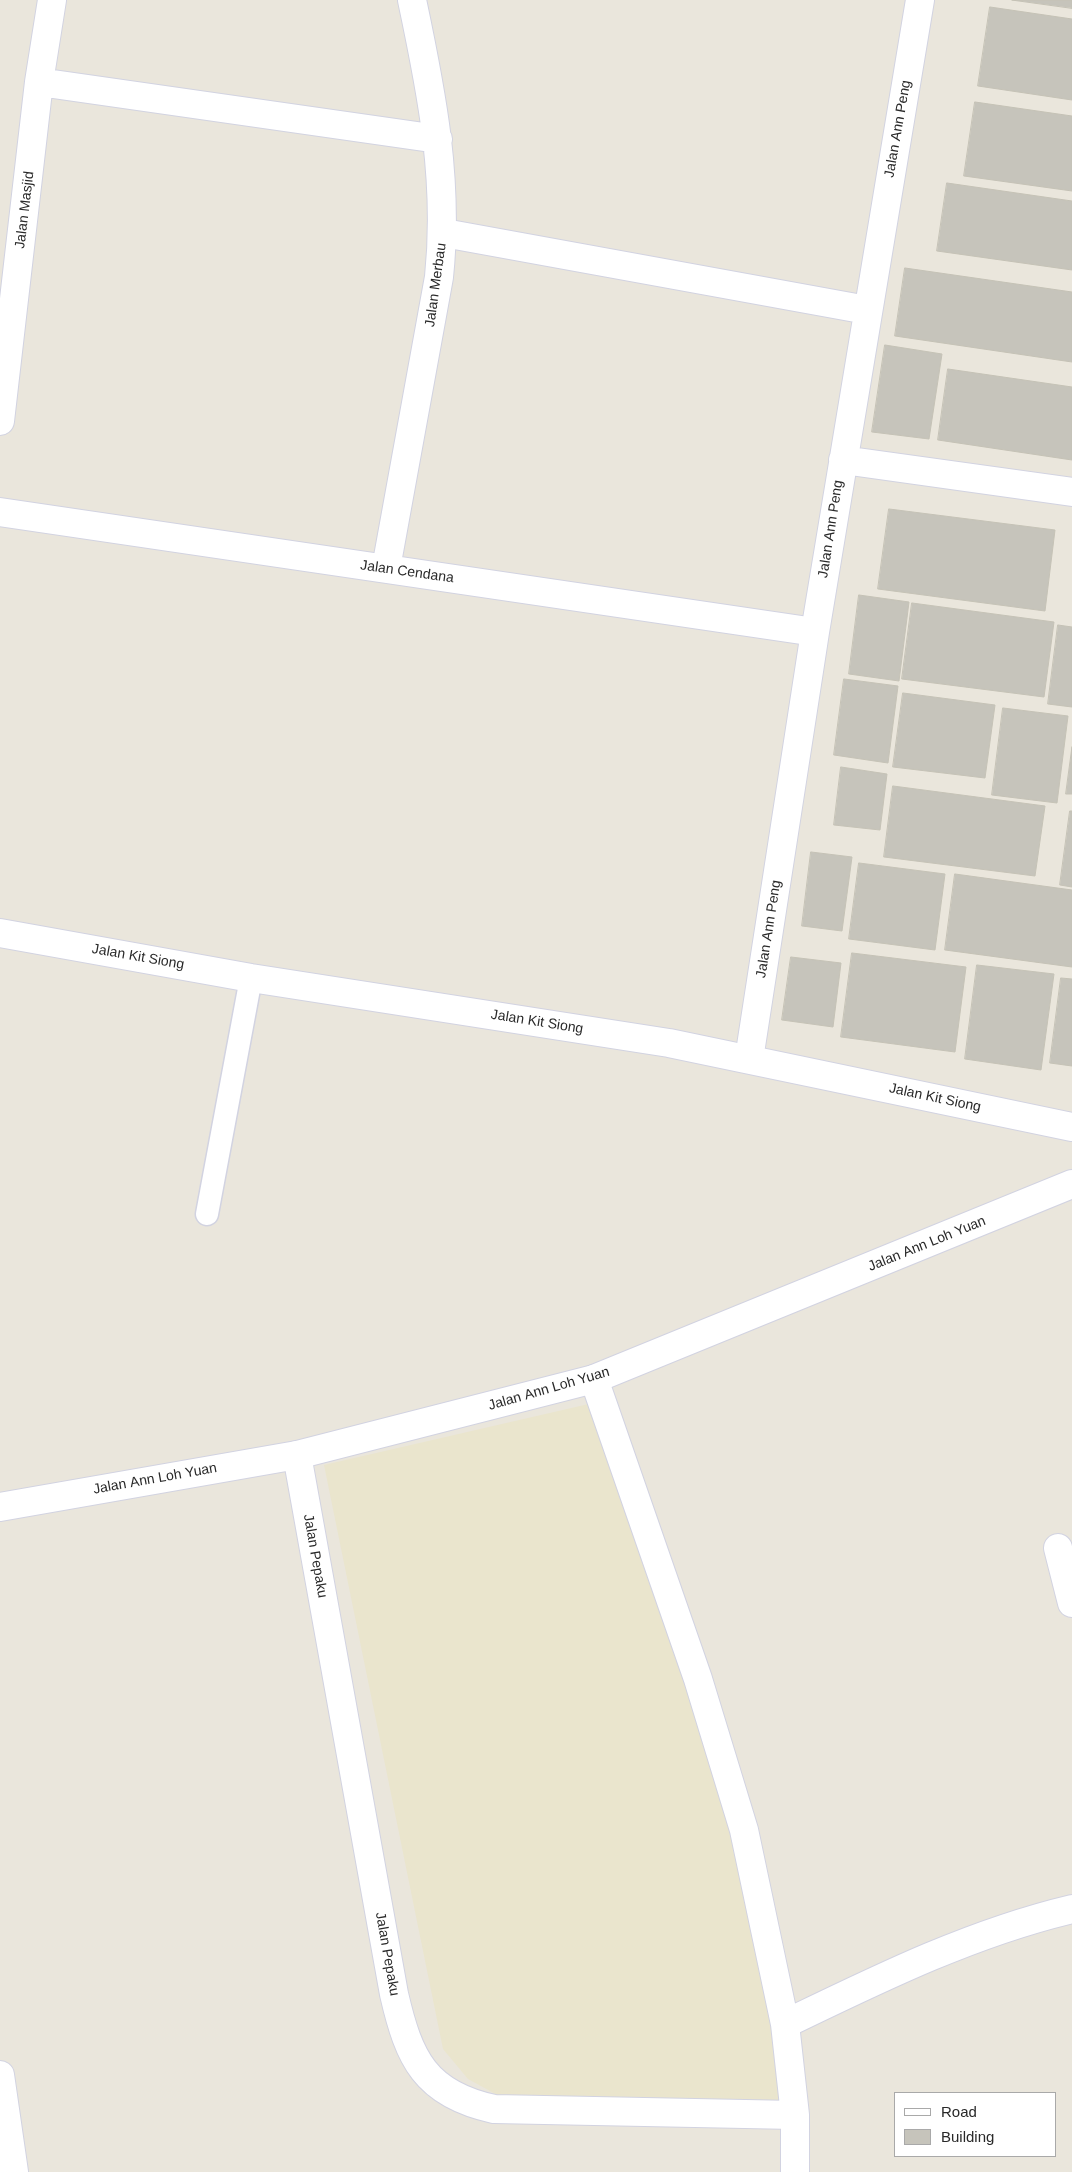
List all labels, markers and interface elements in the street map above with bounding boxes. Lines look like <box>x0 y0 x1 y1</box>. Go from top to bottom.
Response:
street label: Jalan Ann Peng <box>881 79 915 179</box>
street label: Jalan Masjid <box>12 170 38 250</box>
street label: Jalan Merbau <box>422 242 450 328</box>
street label: Jalan Ann Peng <box>815 479 847 579</box>
street label: Jalan Cendana <box>359 557 455 587</box>
street label: Jalan Ann Peng <box>753 879 785 979</box>
street label: Jalan Kit Siong <box>91 941 185 973</box>
street label: Jalan Kit Siong <box>490 1006 584 1038</box>
street label: Jalan Kit Siong <box>888 1080 982 1116</box>
street label: Jalan Ann Loh Yuan <box>866 1213 988 1275</box>
street label: Jalan Ann Loh Yuan <box>486 1364 612 1414</box>
street label: Jalan Ann Loh Yuan <box>92 1460 218 1498</box>
street label: Jalan Pepaku <box>299 1513 331 1599</box>
street label: Jalan Pepaku <box>371 1911 403 1997</box>
legend <box>894 2092 1057 2157</box>
text: Road <box>941 2103 977 2120</box>
text: Building <box>941 2128 994 2145</box>

